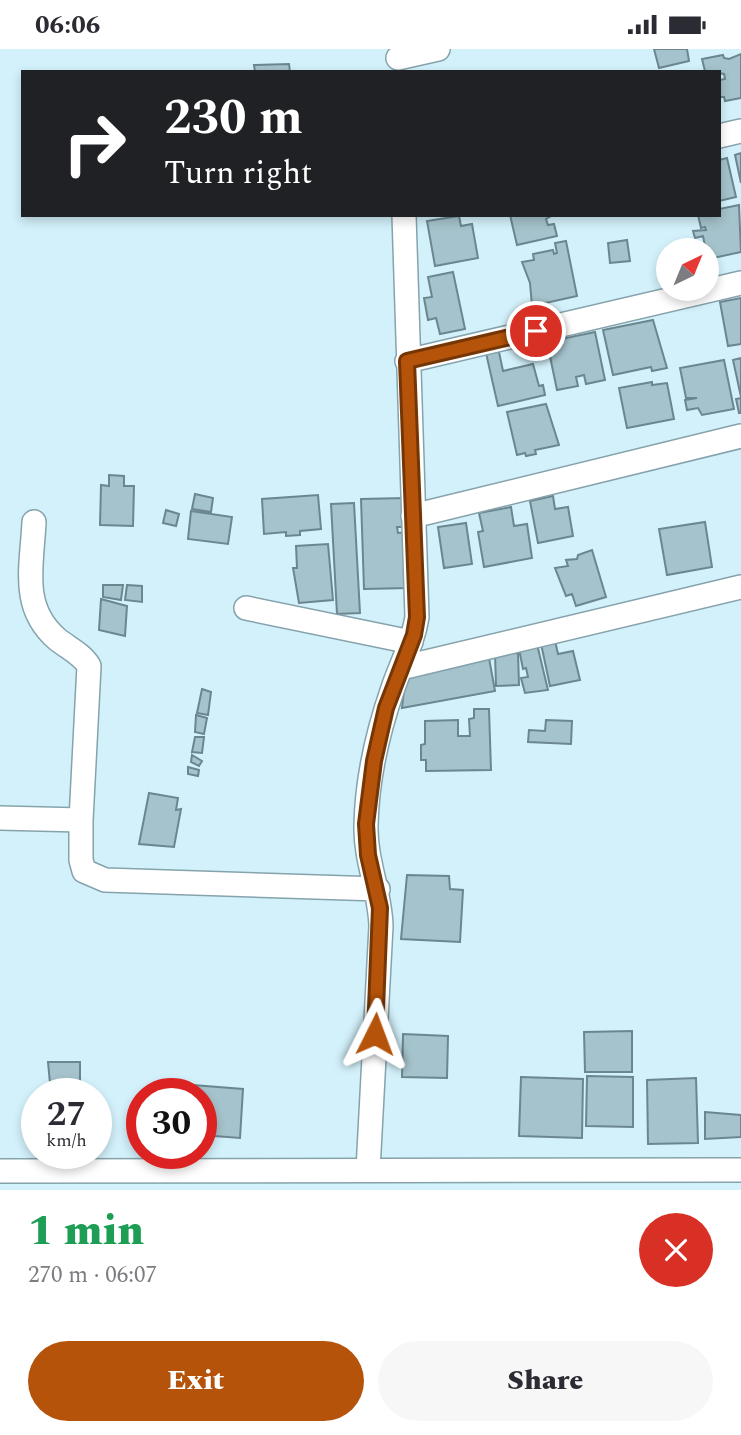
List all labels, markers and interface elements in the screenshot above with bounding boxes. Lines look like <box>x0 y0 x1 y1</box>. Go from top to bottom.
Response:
text: 06:06 <box>35 5 100 45</box>
text: 230 m <box>164 81 303 156</box>
icon: right <box>49 98 140 189</box>
text: Turn right <box>164 149 312 198</box>
north arrow <box>656 238 719 301</box>
map controls <box>656 238 719 301</box>
pin <box>506 301 566 361</box>
icon: arrive <box>517 312 555 350</box>
position arrow <box>338 997 412 1071</box>
speed limit sign: 30 <box>126 1078 217 1169</box>
text: 27 <box>47 1088 86 1141</box>
text: km/h <box>46 1127 87 1154</box>
text: 1 min <box>28 1200 144 1263</box>
button: close <box>639 1213 713 1287</box>
text: 270 m · 06:07 <box>28 1258 157 1293</box>
button: Exit <box>28 1341 364 1421</box>
button: Share <box>378 1341 713 1421</box>

